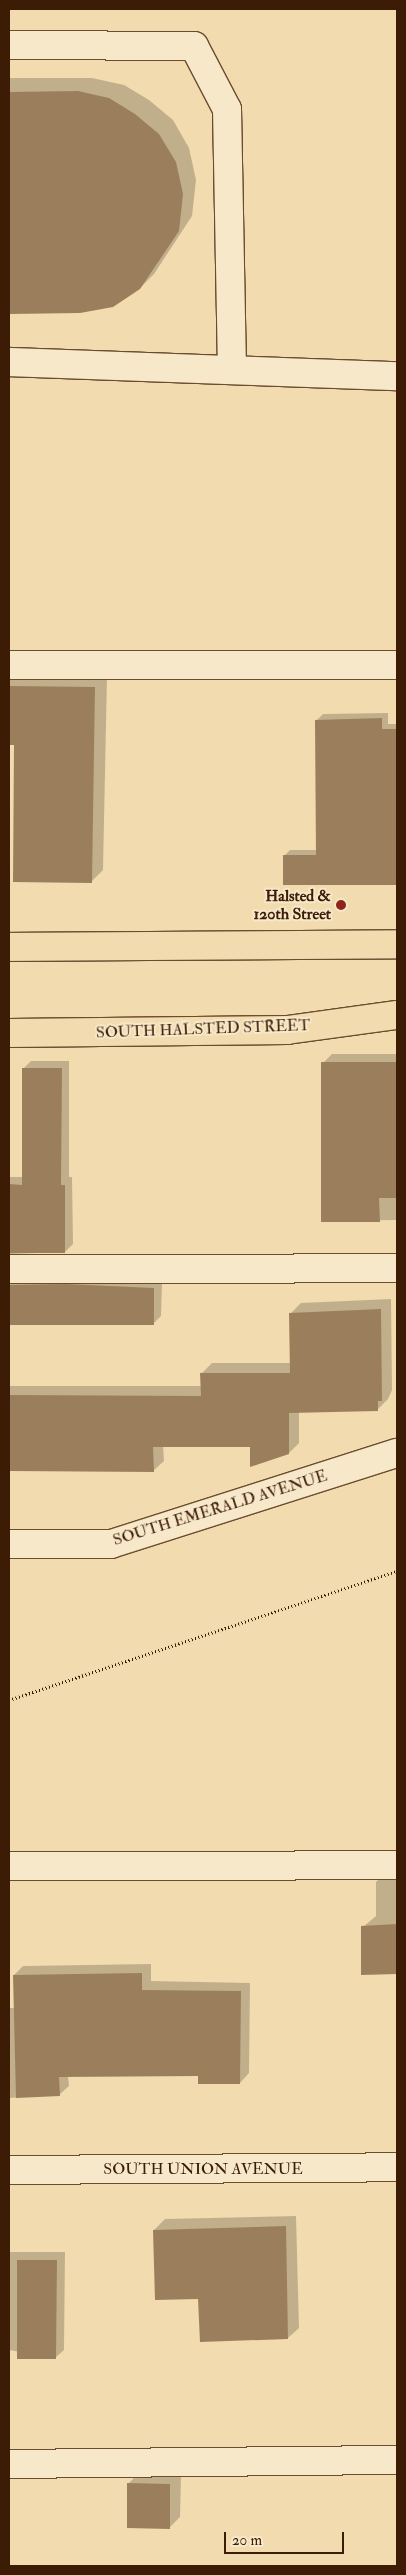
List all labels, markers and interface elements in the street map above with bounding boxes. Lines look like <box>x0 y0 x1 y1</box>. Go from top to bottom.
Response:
place label: Halsted & 120th Street <box>253 886 331 924</box>
marker: Halsted & 120th Street <box>335 899 347 911</box>
street label: SOUTH HALSTED STREET <box>96 1016 310 1042</box>
street label: SOUTH EMERALD AVENUE <box>111 1466 329 1550</box>
street label: SOUTH UNION AVENUE <box>103 2159 303 2179</box>
scale bar <box>226 2522 346 2554</box>
text: 20 m <box>232 2531 262 2550</box>

